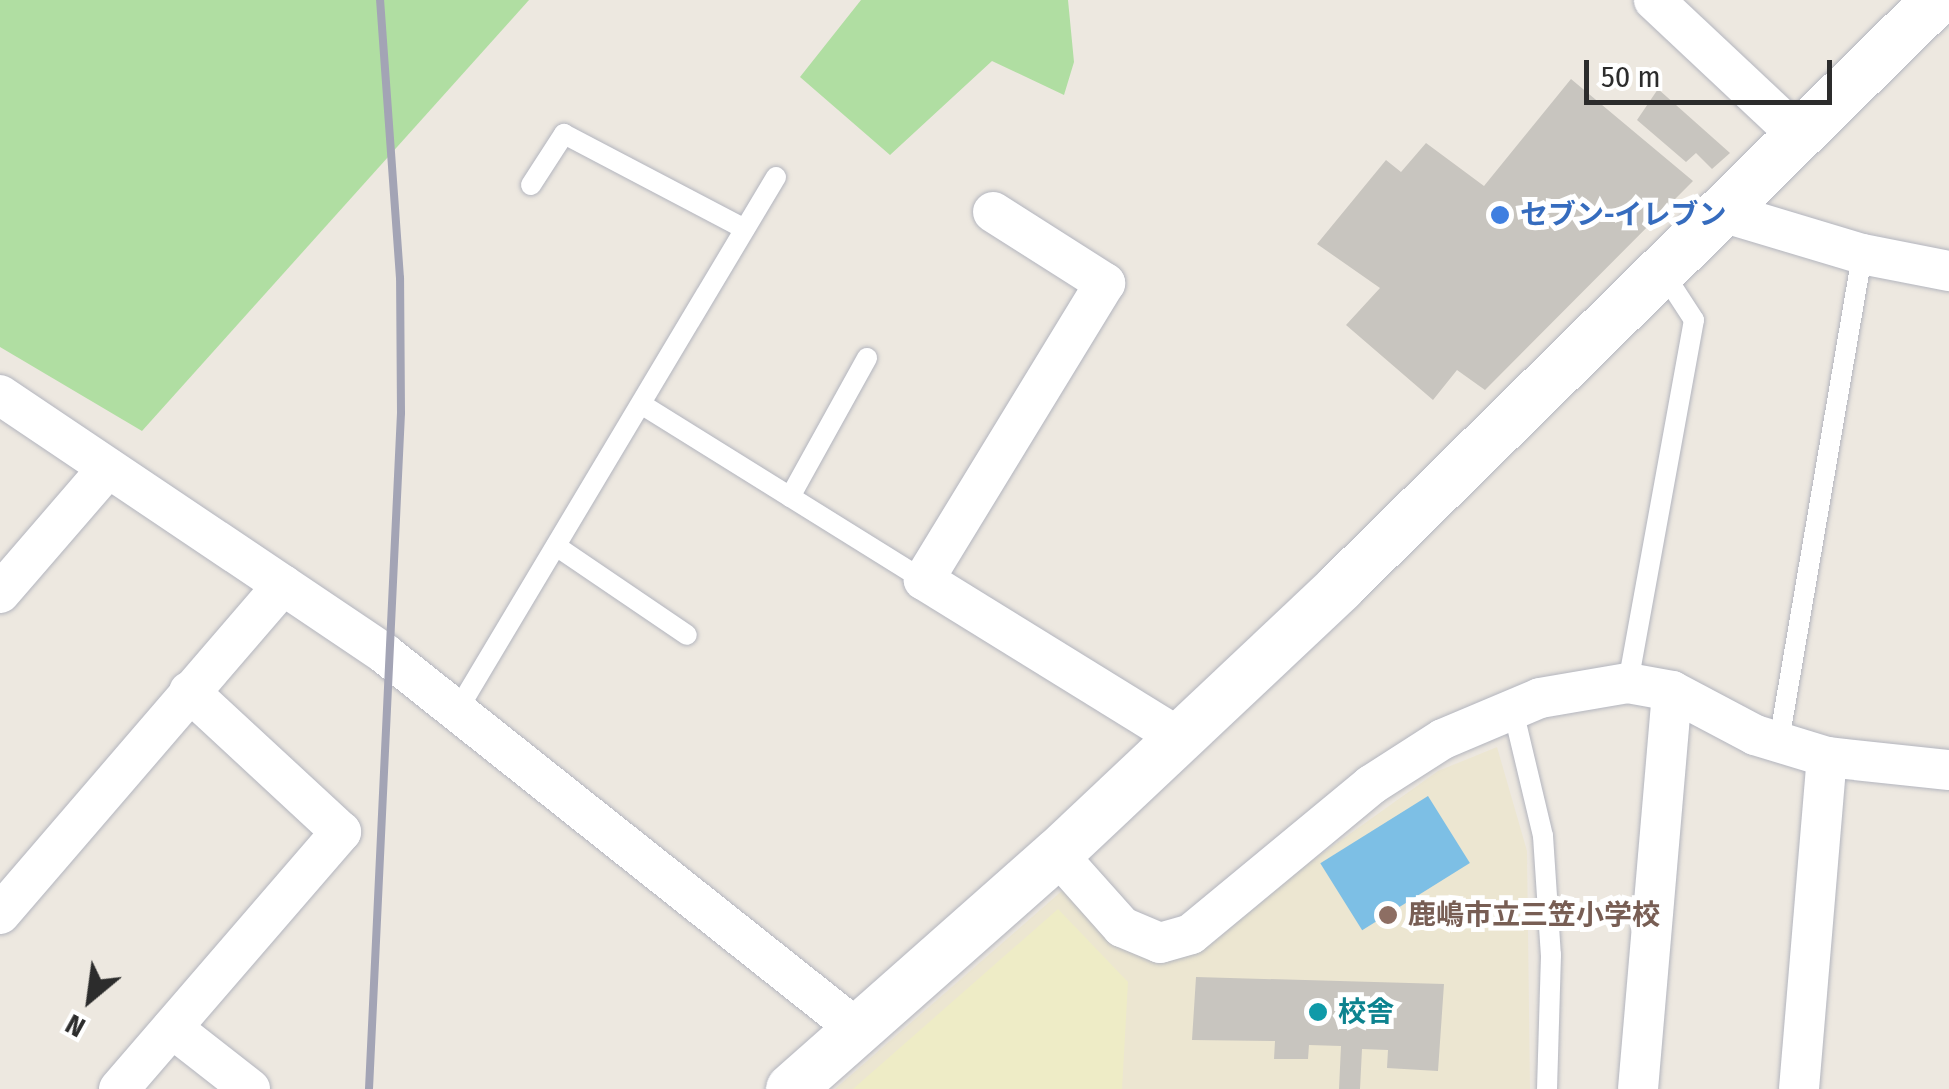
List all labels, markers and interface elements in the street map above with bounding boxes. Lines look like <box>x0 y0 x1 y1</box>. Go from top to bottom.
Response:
scale bar <box>1589 40 1836 102</box>
text: 50 m <box>1601 59 1661 95</box>
place label: セブン-イレブン <box>1520 198 1726 232</box>
marker: セブン-イレブン <box>1489 204 1511 226</box>
place label: 鹿嶋市立三笠小学校 <box>1408 898 1660 932</box>
marker: 鹿嶋市立三笠小学校 <box>1377 904 1399 926</box>
north arrow <box>40 949 140 1049</box>
place label: 校舎 <box>1338 995 1394 1029</box>
marker: 校舎 <box>1307 1001 1329 1023</box>
text: N <box>60 1007 91 1044</box>

